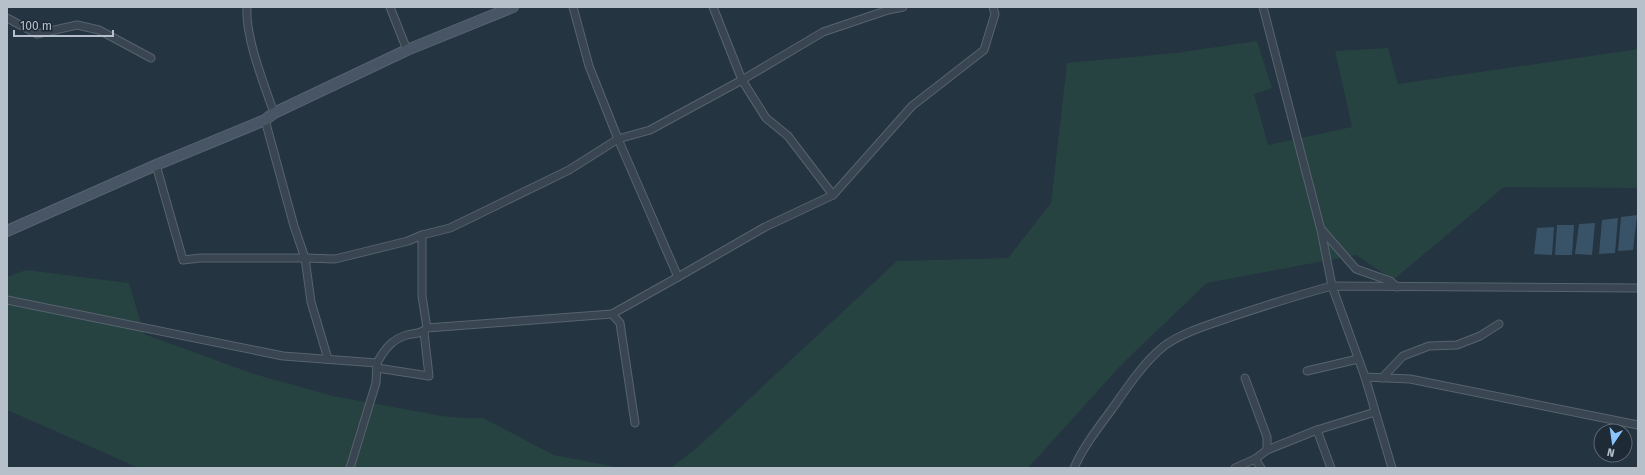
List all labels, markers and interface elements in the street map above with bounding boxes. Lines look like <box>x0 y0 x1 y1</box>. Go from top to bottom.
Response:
scale bar <box>14 12 113 38</box>
text: 100 m <box>20 19 52 33</box>
north arrow <box>1593 423 1633 463</box>
text: N <box>1606 445 1616 459</box>

